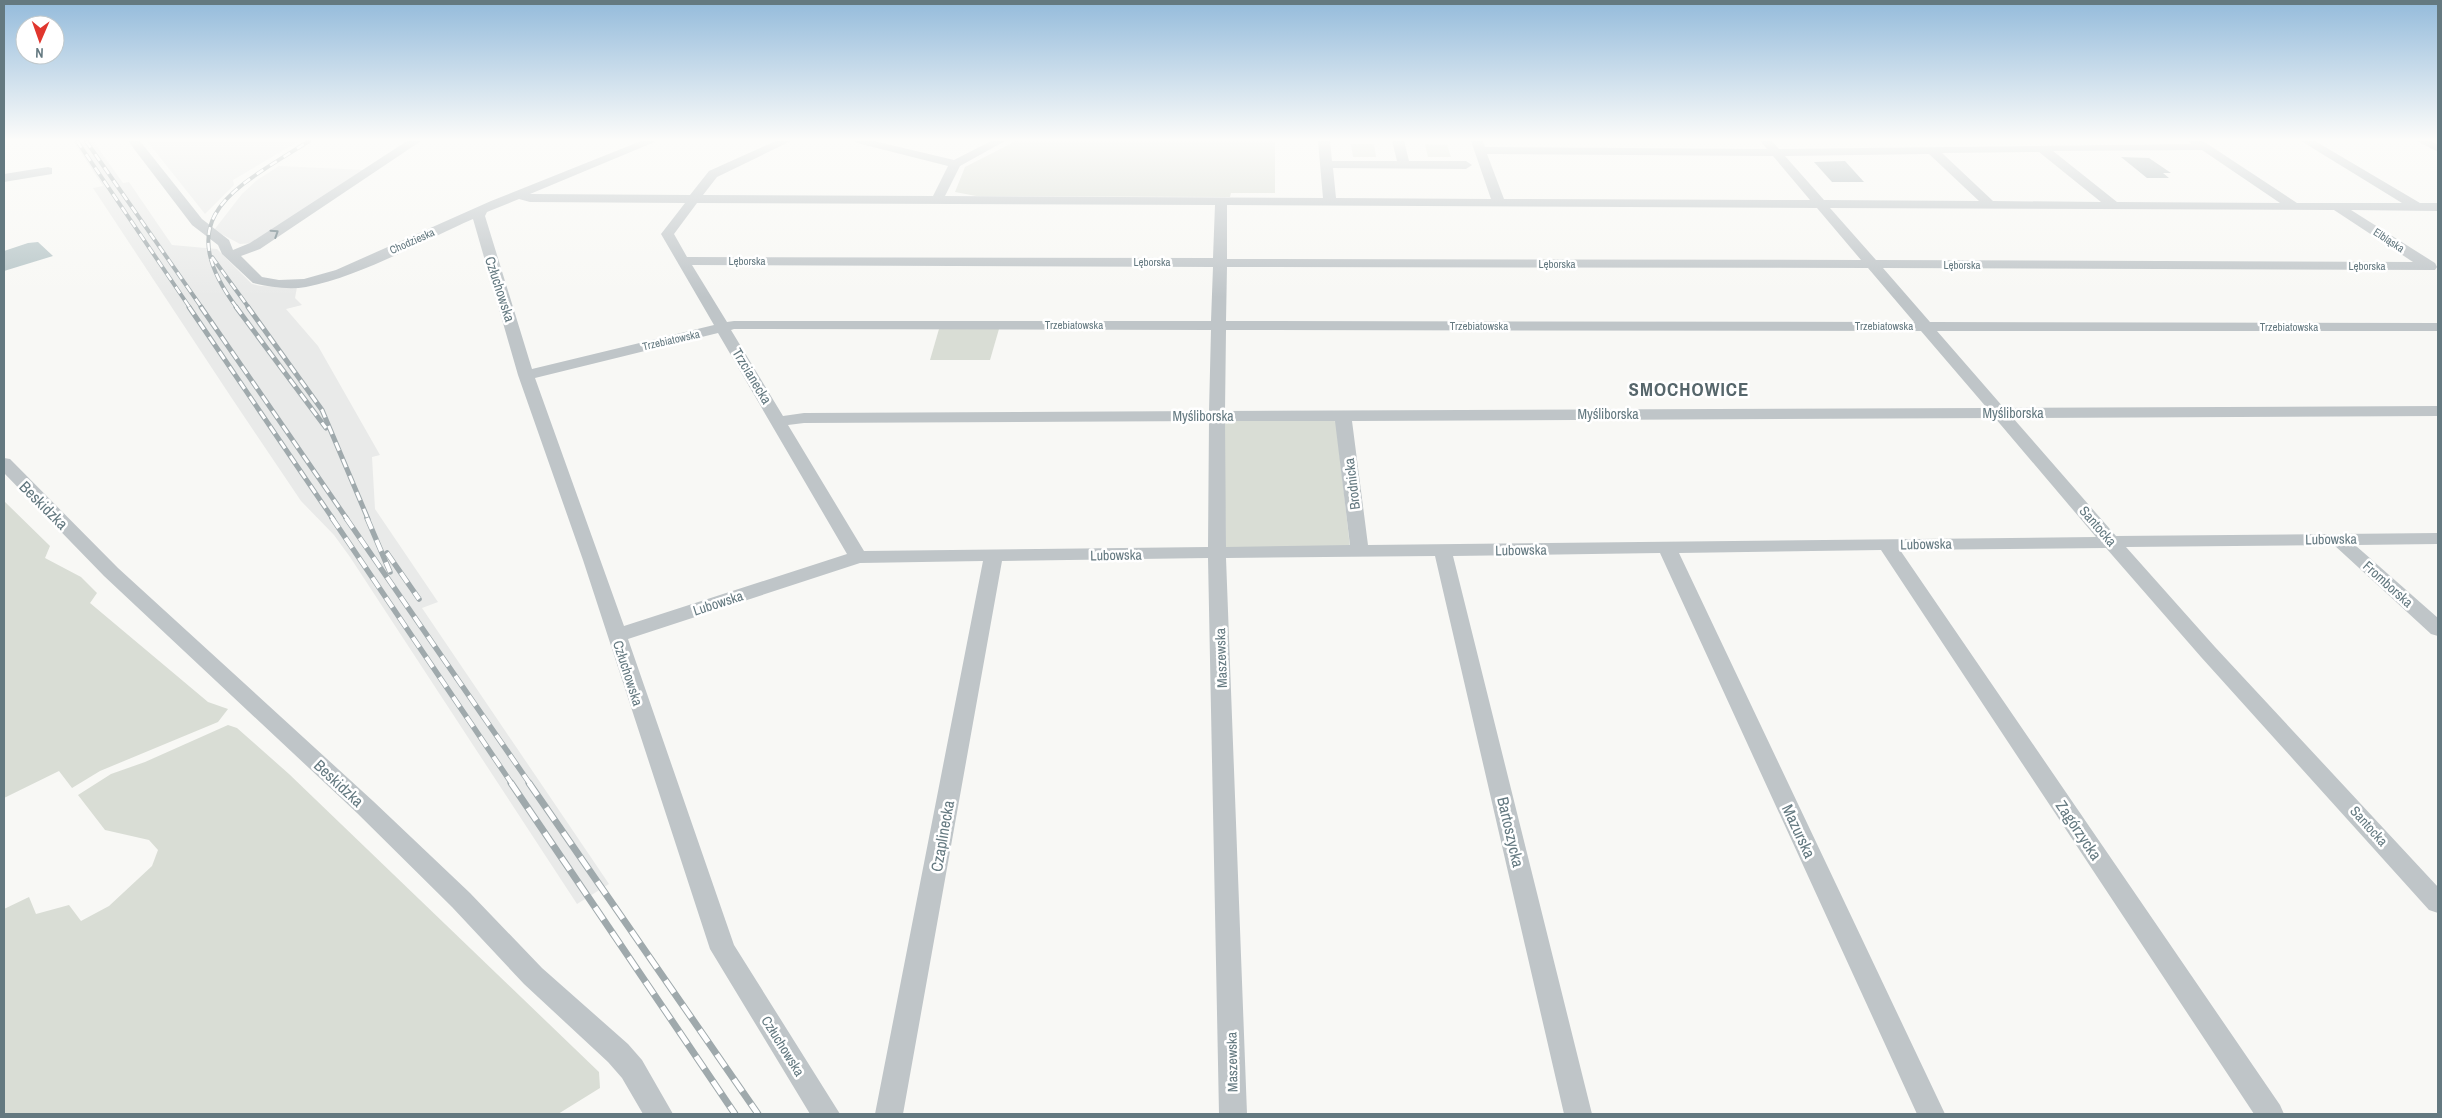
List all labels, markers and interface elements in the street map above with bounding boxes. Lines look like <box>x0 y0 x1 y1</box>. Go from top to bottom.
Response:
north arrow <box>15 15 65 65</box>
text: N <box>35 44 44 62</box>
street label: Chodzieska <box>387 225 437 257</box>
street label: Elbląska <box>2371 225 2407 255</box>
one-way arrow <box>269 230 279 239</box>
street label: Człuchowska <box>481 254 519 325</box>
street label: Lęborska <box>728 254 766 268</box>
street label: Lęborska <box>1133 255 1171 269</box>
street label: Lęborska <box>1538 257 1576 271</box>
street label: Lęborska <box>1943 258 1981 272</box>
street label: Lęborska <box>2348 259 2386 273</box>
street label: Trzebiatowska <box>1045 318 1103 332</box>
street label: Trzebiatowska <box>1450 319 1508 333</box>
street label: Trzebiatowska <box>1855 319 1913 333</box>
street label: Trzebiatowska <box>2260 320 2318 334</box>
street label: Trzebiatowska <box>641 327 701 353</box>
street label: Trzcianecka <box>728 345 776 408</box>
district label: SMOCHOWICE <box>1629 376 1749 402</box>
street label: Myśliborska <box>1982 404 2044 422</box>
street label: Myśliborska <box>1577 405 1639 423</box>
street label: Myśliborska <box>1172 407 1234 425</box>
street label: Brodnicka <box>1340 457 1364 511</box>
street label: Beskidzka <box>15 476 74 535</box>
street label: Santocka <box>2076 502 2121 550</box>
street label: Lubowska <box>2305 530 2358 548</box>
street label: Lubowska <box>1900 535 1953 553</box>
street label: Lubowska <box>1495 541 1548 559</box>
street label: Lubowska <box>1090 546 1143 564</box>
street label: Fromborska <box>2359 557 2417 612</box>
street label: Lubowska <box>691 586 746 620</box>
street label: Maszewska <box>1211 627 1231 688</box>
street label: Człuchowska <box>609 638 647 709</box>
street label: Beskidzka <box>309 754 369 812</box>
street label: Bartoszycka <box>1492 795 1530 870</box>
street label: Zagórzycka <box>2051 796 2107 865</box>
street label: Czaplinecka <box>925 798 959 873</box>
street label: Mazurska <box>1777 801 1821 862</box>
street label: Santocka <box>2346 802 2392 850</box>
street label: Człuchowska <box>757 1013 809 1080</box>
street label: Maszewska <box>1222 1031 1242 1092</box>

